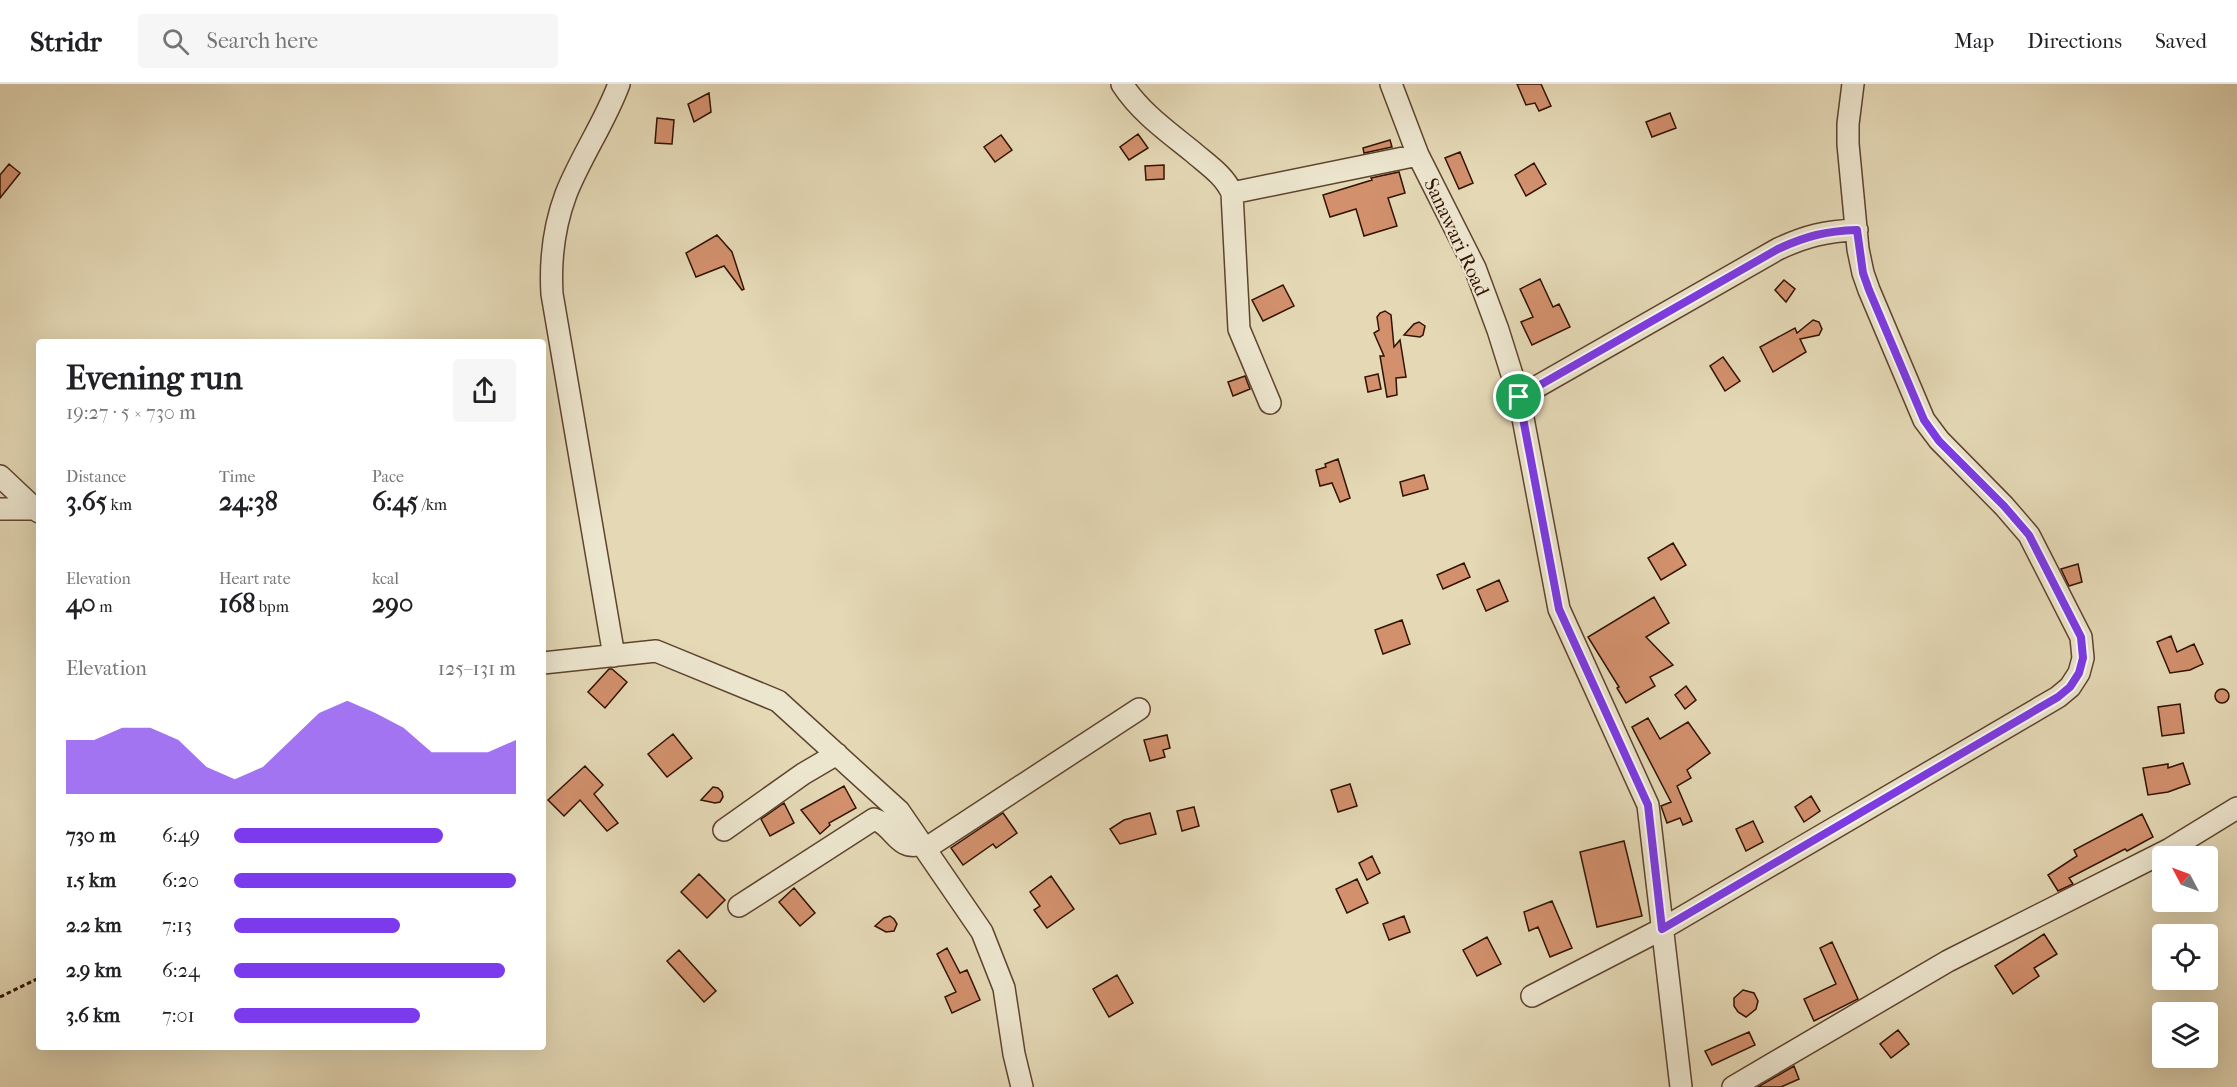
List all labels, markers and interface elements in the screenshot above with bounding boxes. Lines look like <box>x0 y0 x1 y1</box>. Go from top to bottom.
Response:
search box <box>138 14 558 68</box>
text: Stridr <box>30 25 102 58</box>
icon: search <box>159 25 192 58</box>
text: Search here <box>207 28 318 54</box>
text: Map <box>1954 29 1994 53</box>
text: Directions <box>2027 29 2122 53</box>
text: Saved <box>2155 29 2207 53</box>
street label: Sanawari Road <box>1419 175 1494 301</box>
text: Evening run <box>66 359 243 398</box>
button: share <box>453 359 516 422</box>
pin <box>1493 371 1544 422</box>
icon: arrive <box>1502 380 1535 413</box>
text: 19:27 · 5 × 730 m <box>66 401 196 424</box>
text: Distance <box>66 467 126 486</box>
text: Time <box>219 467 255 486</box>
text: Pace <box>372 467 404 486</box>
text: 3.65 <box>66 486 107 517</box>
text: 24:38 <box>219 486 278 517</box>
text: 6:45 <box>372 486 418 517</box>
text: km <box>107 495 132 514</box>
text: /km <box>418 495 447 514</box>
text: Elevation <box>66 569 131 588</box>
text: Heart rate <box>219 569 291 588</box>
text: kcal <box>372 569 399 588</box>
text: 40 <box>66 588 96 619</box>
text: 168 <box>219 588 255 619</box>
text: 290 <box>372 588 413 619</box>
text: m <box>96 597 112 616</box>
text: bpm <box>255 597 289 616</box>
text: Elevation <box>66 657 147 680</box>
text: 125–131 m <box>438 657 516 680</box>
text: 730 m <box>66 824 116 847</box>
text: 6:49 <box>162 824 200 847</box>
north arrow <box>2152 846 2218 912</box>
map controls <box>2152 846 2218 1068</box>
text: 1.5 km <box>66 869 116 892</box>
text: 6:20 <box>162 869 199 892</box>
text: 2.2 km <box>66 914 122 937</box>
text: 7:13 <box>162 914 192 937</box>
button: locate <box>2152 924 2218 990</box>
text: 2.9 km <box>66 959 122 982</box>
text: 6:24 <box>162 959 200 982</box>
button: layers <box>2152 1002 2218 1068</box>
text: 3.6 km <box>66 1004 120 1027</box>
text: 7:01 <box>162 1004 195 1027</box>

